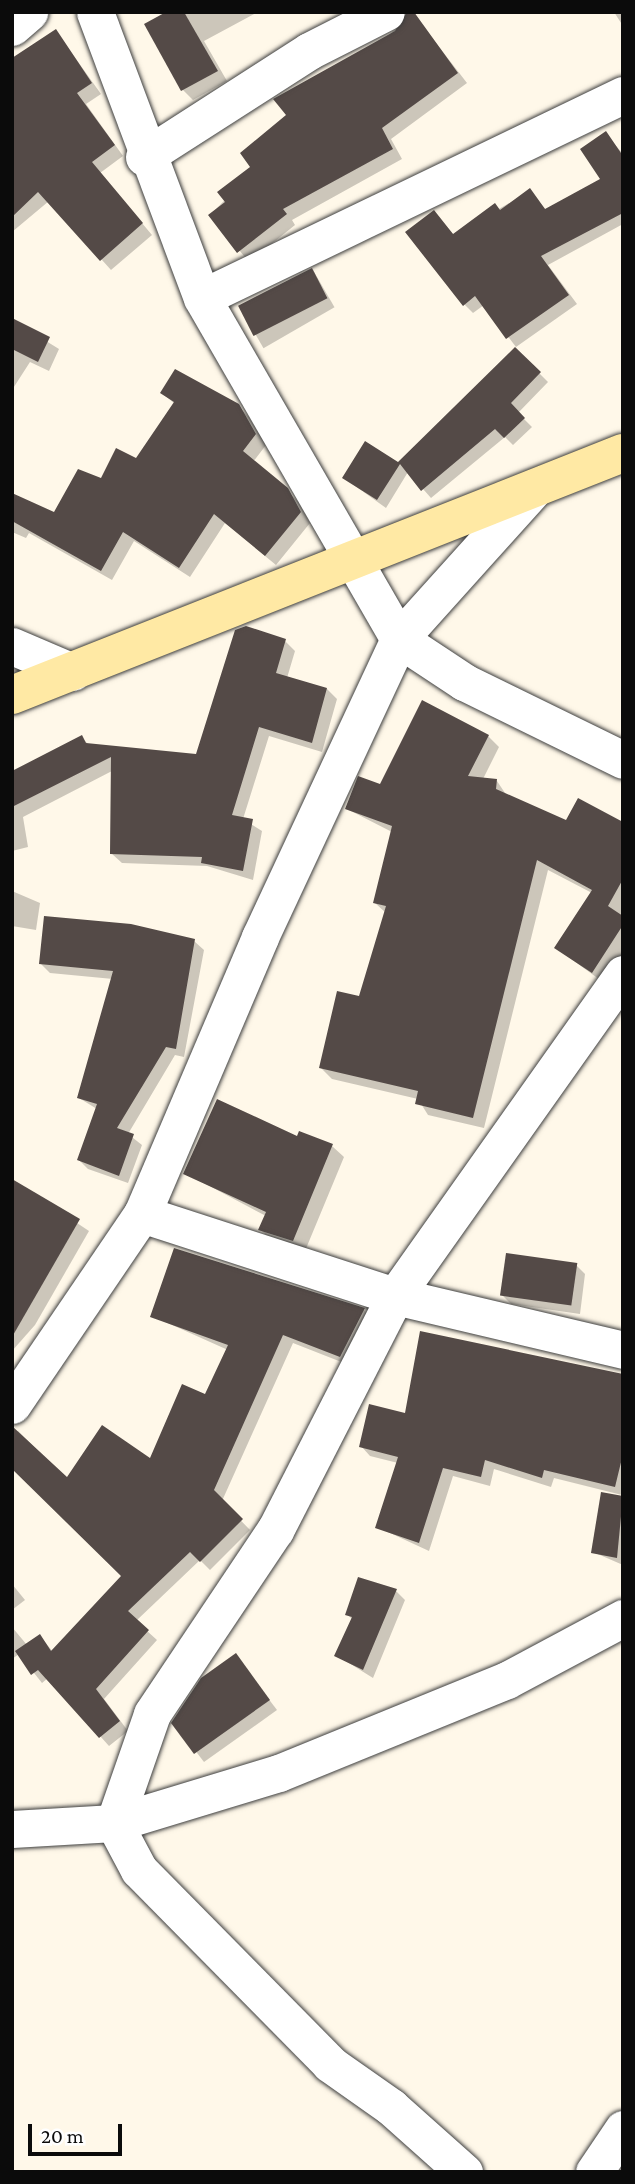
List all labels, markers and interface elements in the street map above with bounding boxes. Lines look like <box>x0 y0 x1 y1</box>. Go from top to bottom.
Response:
scale bar <box>32 2110 126 2154</box>
text: 20 m <box>41 2124 84 2148</box>

